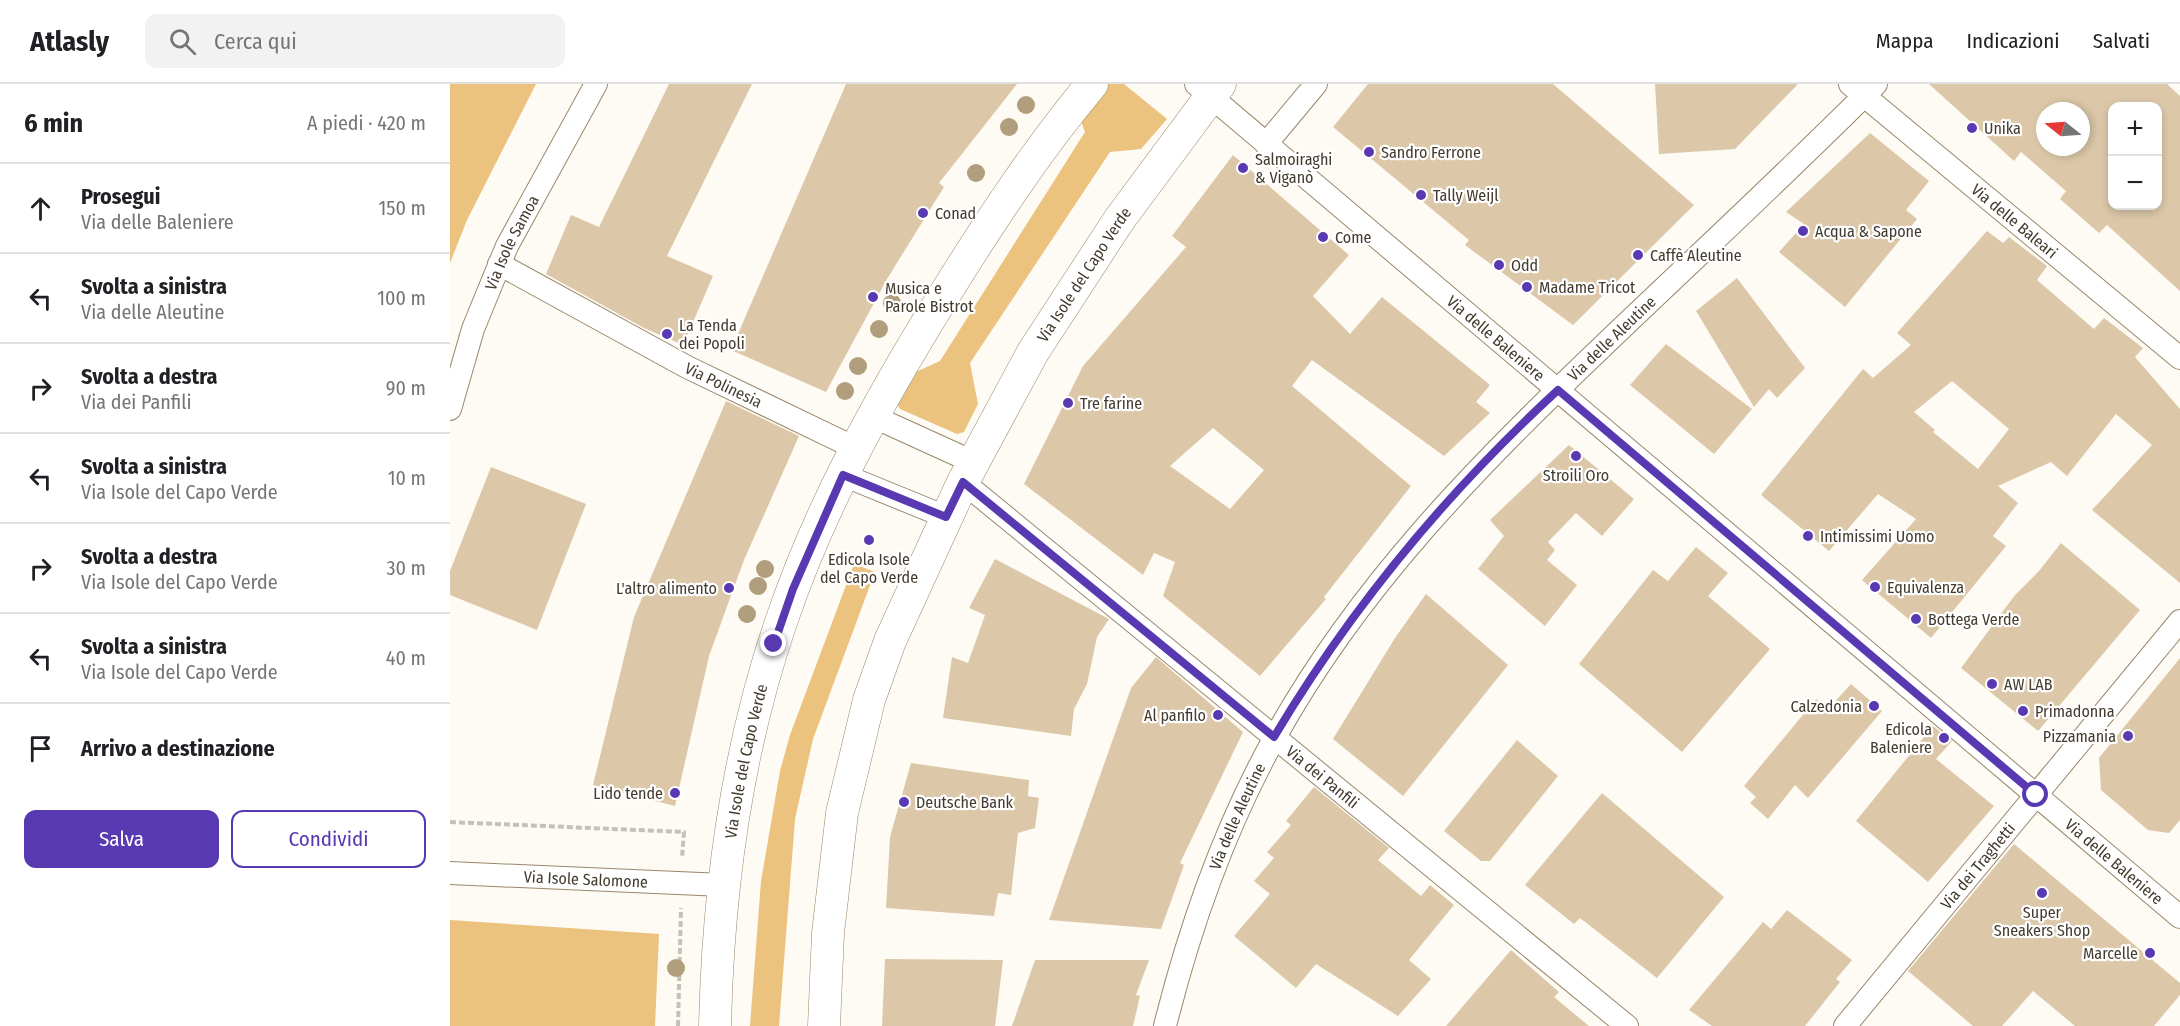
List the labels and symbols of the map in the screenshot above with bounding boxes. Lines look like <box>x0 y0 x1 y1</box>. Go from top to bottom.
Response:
north arrow <box>2036 102 2090 156</box>
place label: Unika <box>1984 119 2021 138</box>
marker: Unika <box>1965 121 1979 135</box>
place label: Sandro Ferrone <box>1381 143 1481 162</box>
marker: Sandro Ferrone <box>1362 145 1376 159</box>
place label: Salmoiraghi & Viganò <box>1255 150 1332 187</box>
marker: Salmoiraghi & Viganò <box>1236 161 1250 175</box>
street label: Via delle Baleari <box>1968 179 2062 262</box>
place label: Tally Weijl <box>1433 186 1499 205</box>
marker: Tally Weijl <box>1414 188 1428 202</box>
street label: Via Isole Samoa <box>481 192 543 293</box>
street label: Via Isole del Capo Verde <box>1033 203 1135 345</box>
place label: Conad <box>935 204 976 223</box>
marker: Conad <box>916 206 930 220</box>
place label: Acqua & Sapone <box>1815 222 1922 241</box>
marker: Acqua & Sapone <box>1796 224 1810 238</box>
place label: Come <box>1335 228 1372 247</box>
marker: Come <box>1316 230 1330 244</box>
place label: Caffè Aleutine <box>1650 246 1742 265</box>
marker: Caffè Aleutine <box>1631 248 1645 262</box>
place label: Odd <box>1511 256 1538 275</box>
marker: Odd <box>1492 258 1506 272</box>
place label: Madame Tricot <box>1539 278 1636 297</box>
place label: Musica e Parole Bistrot <box>885 279 974 316</box>
marker: Madame Tricot <box>1520 280 1534 294</box>
marker: Musica e Parole Bistrot <box>866 290 880 304</box>
street label: Via delle Baleniere <box>1443 291 1549 385</box>
street label: Via delle Aleutine <box>1563 292 1659 385</box>
place label: La Tenda dei Popoli <box>679 316 745 353</box>
marker: La Tenda dei Popoli <box>660 327 674 341</box>
street label: Via Polinesia <box>682 358 765 411</box>
place label: Tre farine <box>1080 394 1142 413</box>
marker: Tre farine <box>1061 396 1075 410</box>
marker: Stroili Oro <box>1569 449 1583 463</box>
place label: Stroili Oro <box>1543 466 1609 485</box>
place label: Intimissimi Uomo <box>1820 527 1934 546</box>
marker: Intimissimi Uomo <box>1801 529 1815 543</box>
marker: Edicola Isole del Capo Verde <box>862 533 876 547</box>
place label: Edicola Isole del Capo Verde <box>820 550 918 587</box>
place label: Equivalenza <box>1887 578 1964 597</box>
place label: L'altro alimento <box>616 579 717 598</box>
marker: Equivalenza <box>1868 580 1882 594</box>
marker: L'altro alimento <box>722 581 736 595</box>
place label: Bottega Verde <box>1928 610 2019 629</box>
marker: Bottega Verde <box>1909 612 1923 626</box>
route end <box>760 630 786 656</box>
place label: AW LAB <box>2004 675 2053 694</box>
marker: AW LAB <box>1985 677 1999 691</box>
street label: Via Isole del Capo Verde <box>721 682 771 840</box>
place label: Calzedonia <box>1791 697 1862 716</box>
marker: Calzedonia <box>1867 699 1881 713</box>
place label: Primadonna <box>2035 702 2115 721</box>
marker: Primadonna <box>2016 704 2030 718</box>
place label: Al panfilo <box>1144 706 1206 725</box>
marker: Al panfilo <box>1211 708 1225 722</box>
place label: Edicola Baleniere <box>1870 720 1932 757</box>
place label: Pizzamania <box>2043 727 2116 746</box>
marker: Pizzamania <box>2121 729 2135 743</box>
marker: Edicola Baleniere <box>1937 731 1951 745</box>
street label: Via dei Panfili <box>1282 741 1363 812</box>
street label: Via delle Aleutine <box>1205 760 1269 872</box>
route start <box>2022 781 2048 807</box>
place label: Lido tende <box>593 784 663 803</box>
marker: Lido tende <box>668 786 682 800</box>
place label: Deutsche Bank <box>916 793 1014 812</box>
marker: Deutsche Bank <box>897 795 911 809</box>
street label: Via delle Baleniere <box>2061 815 2167 908</box>
street label: Via dei Traghetti <box>1936 819 2019 913</box>
street label: Via Isole Salomone <box>523 867 649 891</box>
marker: Super Sneakers Shop <box>2035 886 2049 900</box>
place label: Super Sneakers Shop <box>1994 903 2090 940</box>
place label: Marcelle <box>2083 944 2138 963</box>
marker: Marcelle <box>2143 946 2157 960</box>

